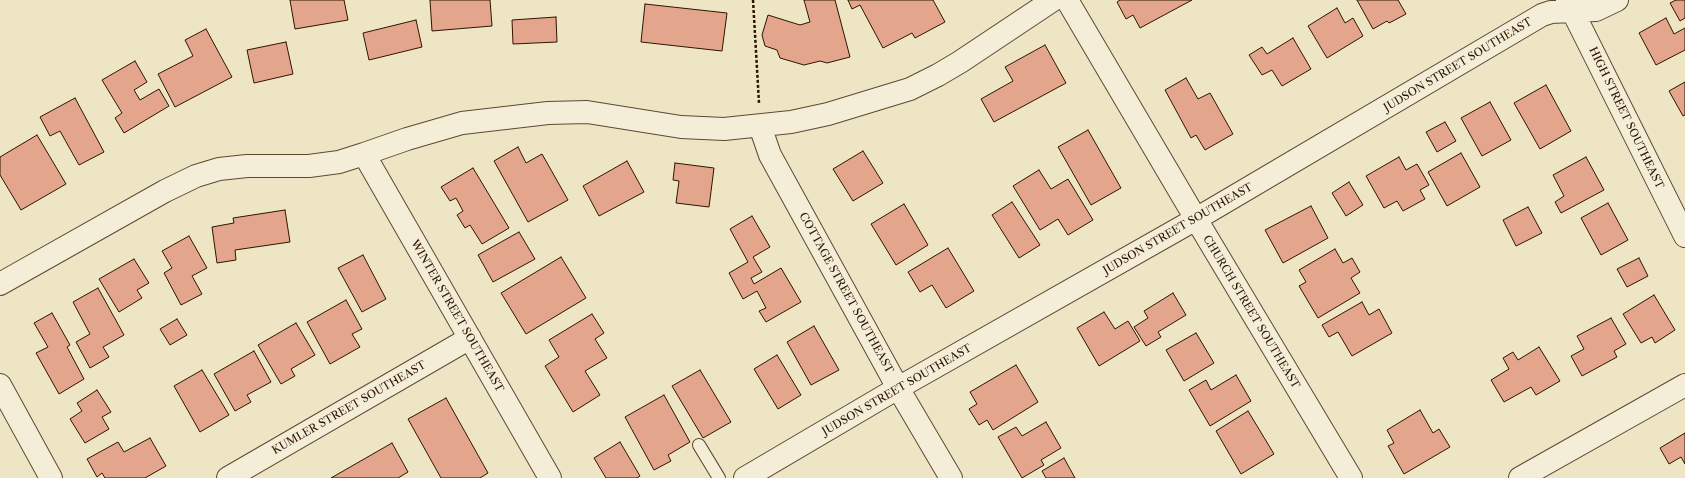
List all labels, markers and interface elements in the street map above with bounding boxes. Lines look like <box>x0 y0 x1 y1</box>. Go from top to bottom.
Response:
street label: JUDSON STREET SOUTHEAST <box>1381 15 1535 115</box>
street label: HIGH STREET SOUTHEAST <box>1586 45 1666 191</box>
street label: JUDSON STREET SOUTHEAST <box>1101 181 1255 277</box>
street label: COTTAGE STREET SOUTHEAST <box>796 210 896 376</box>
street label: CHURCH STREET SOUTHEAST <box>1200 233 1302 391</box>
street label: WINTER STREET SOUTHEAST <box>408 238 506 394</box>
street label: JUDSON STREET SOUTHEAST <box>820 342 974 438</box>
street label: KUMLER STREET SOUTHEAST <box>270 358 428 458</box>

